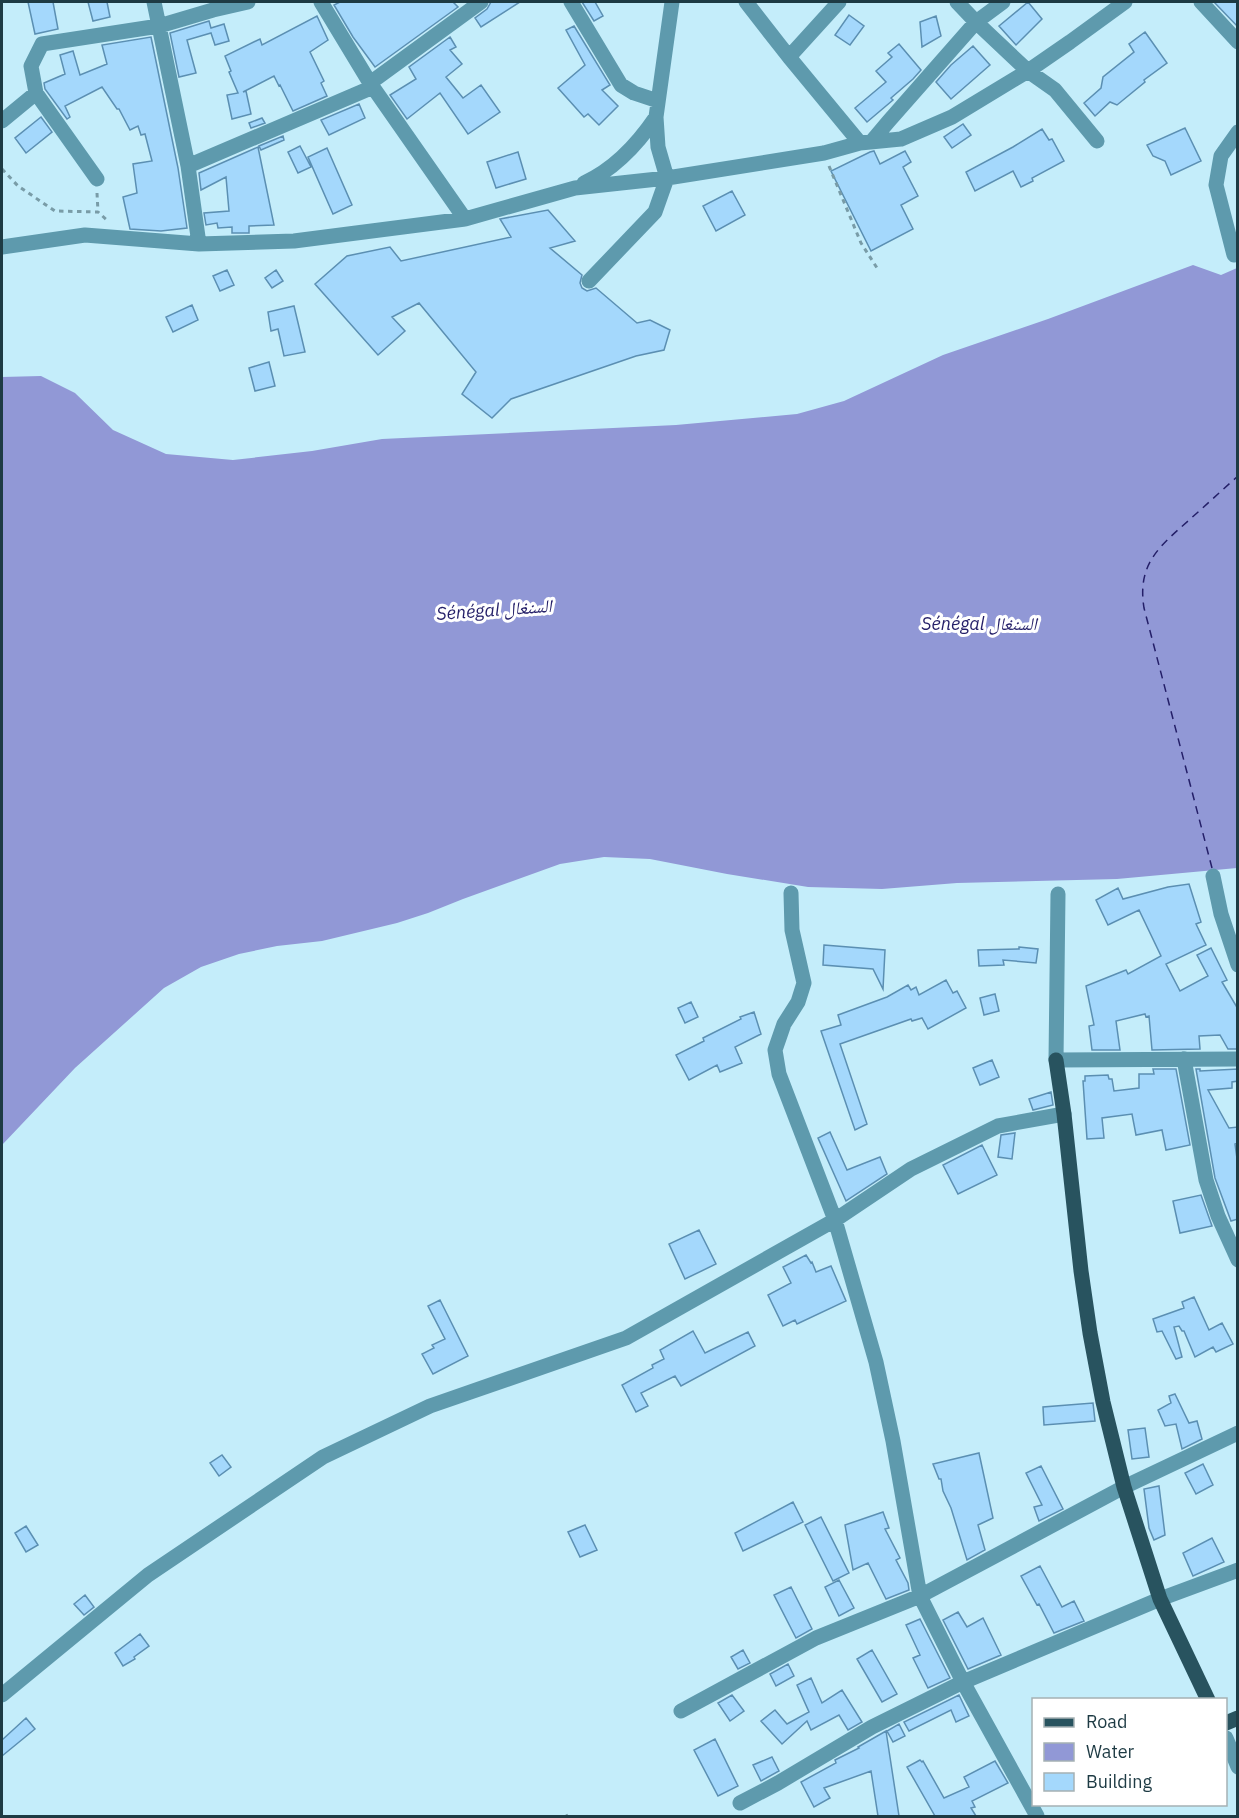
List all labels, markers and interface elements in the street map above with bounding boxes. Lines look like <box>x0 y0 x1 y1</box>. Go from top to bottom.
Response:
water label: Sénégal السنغال <box>435 594 554 625</box>
water label: Sénégal السنغال <box>921 612 1039 635</box>
legend <box>1032 1698 1227 1806</box>
text: Road <box>1086 1710 1127 1733</box>
text: Water <box>1086 1740 1135 1763</box>
text: Building <box>1086 1770 1153 1793</box>

